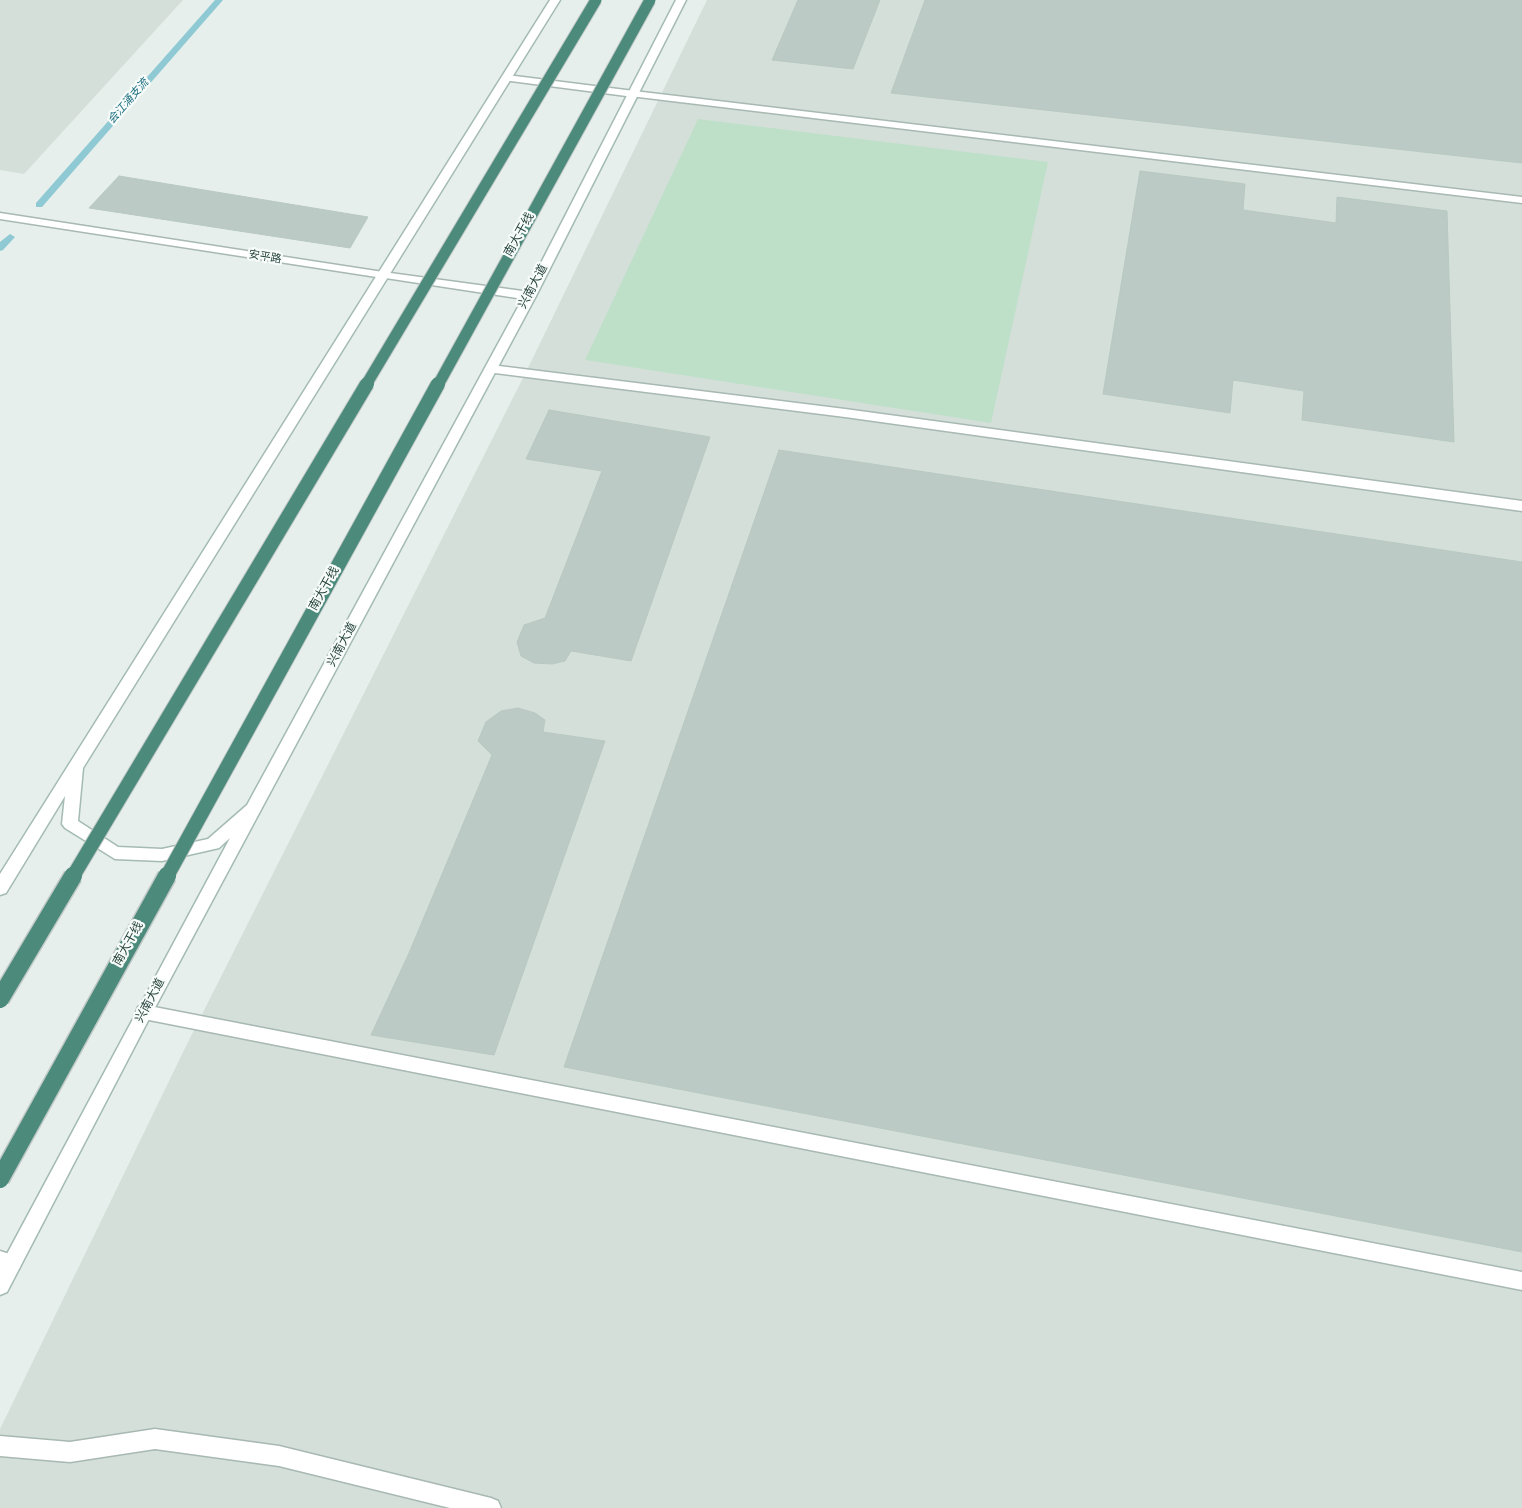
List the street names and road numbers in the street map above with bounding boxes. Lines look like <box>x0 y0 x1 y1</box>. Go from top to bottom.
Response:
street label: 南大干线 <box>502 211 538 259</box>
street label: 安平路 <box>248 249 282 267</box>
street label: 兴南大道 <box>516 262 552 312</box>
street label: 南大干线 <box>307 565 343 613</box>
street label: 兴南大道 <box>325 620 361 670</box>
street label: 南大干线 <box>111 920 147 968</box>
street label: 兴南大道 <box>133 976 169 1026</box>

